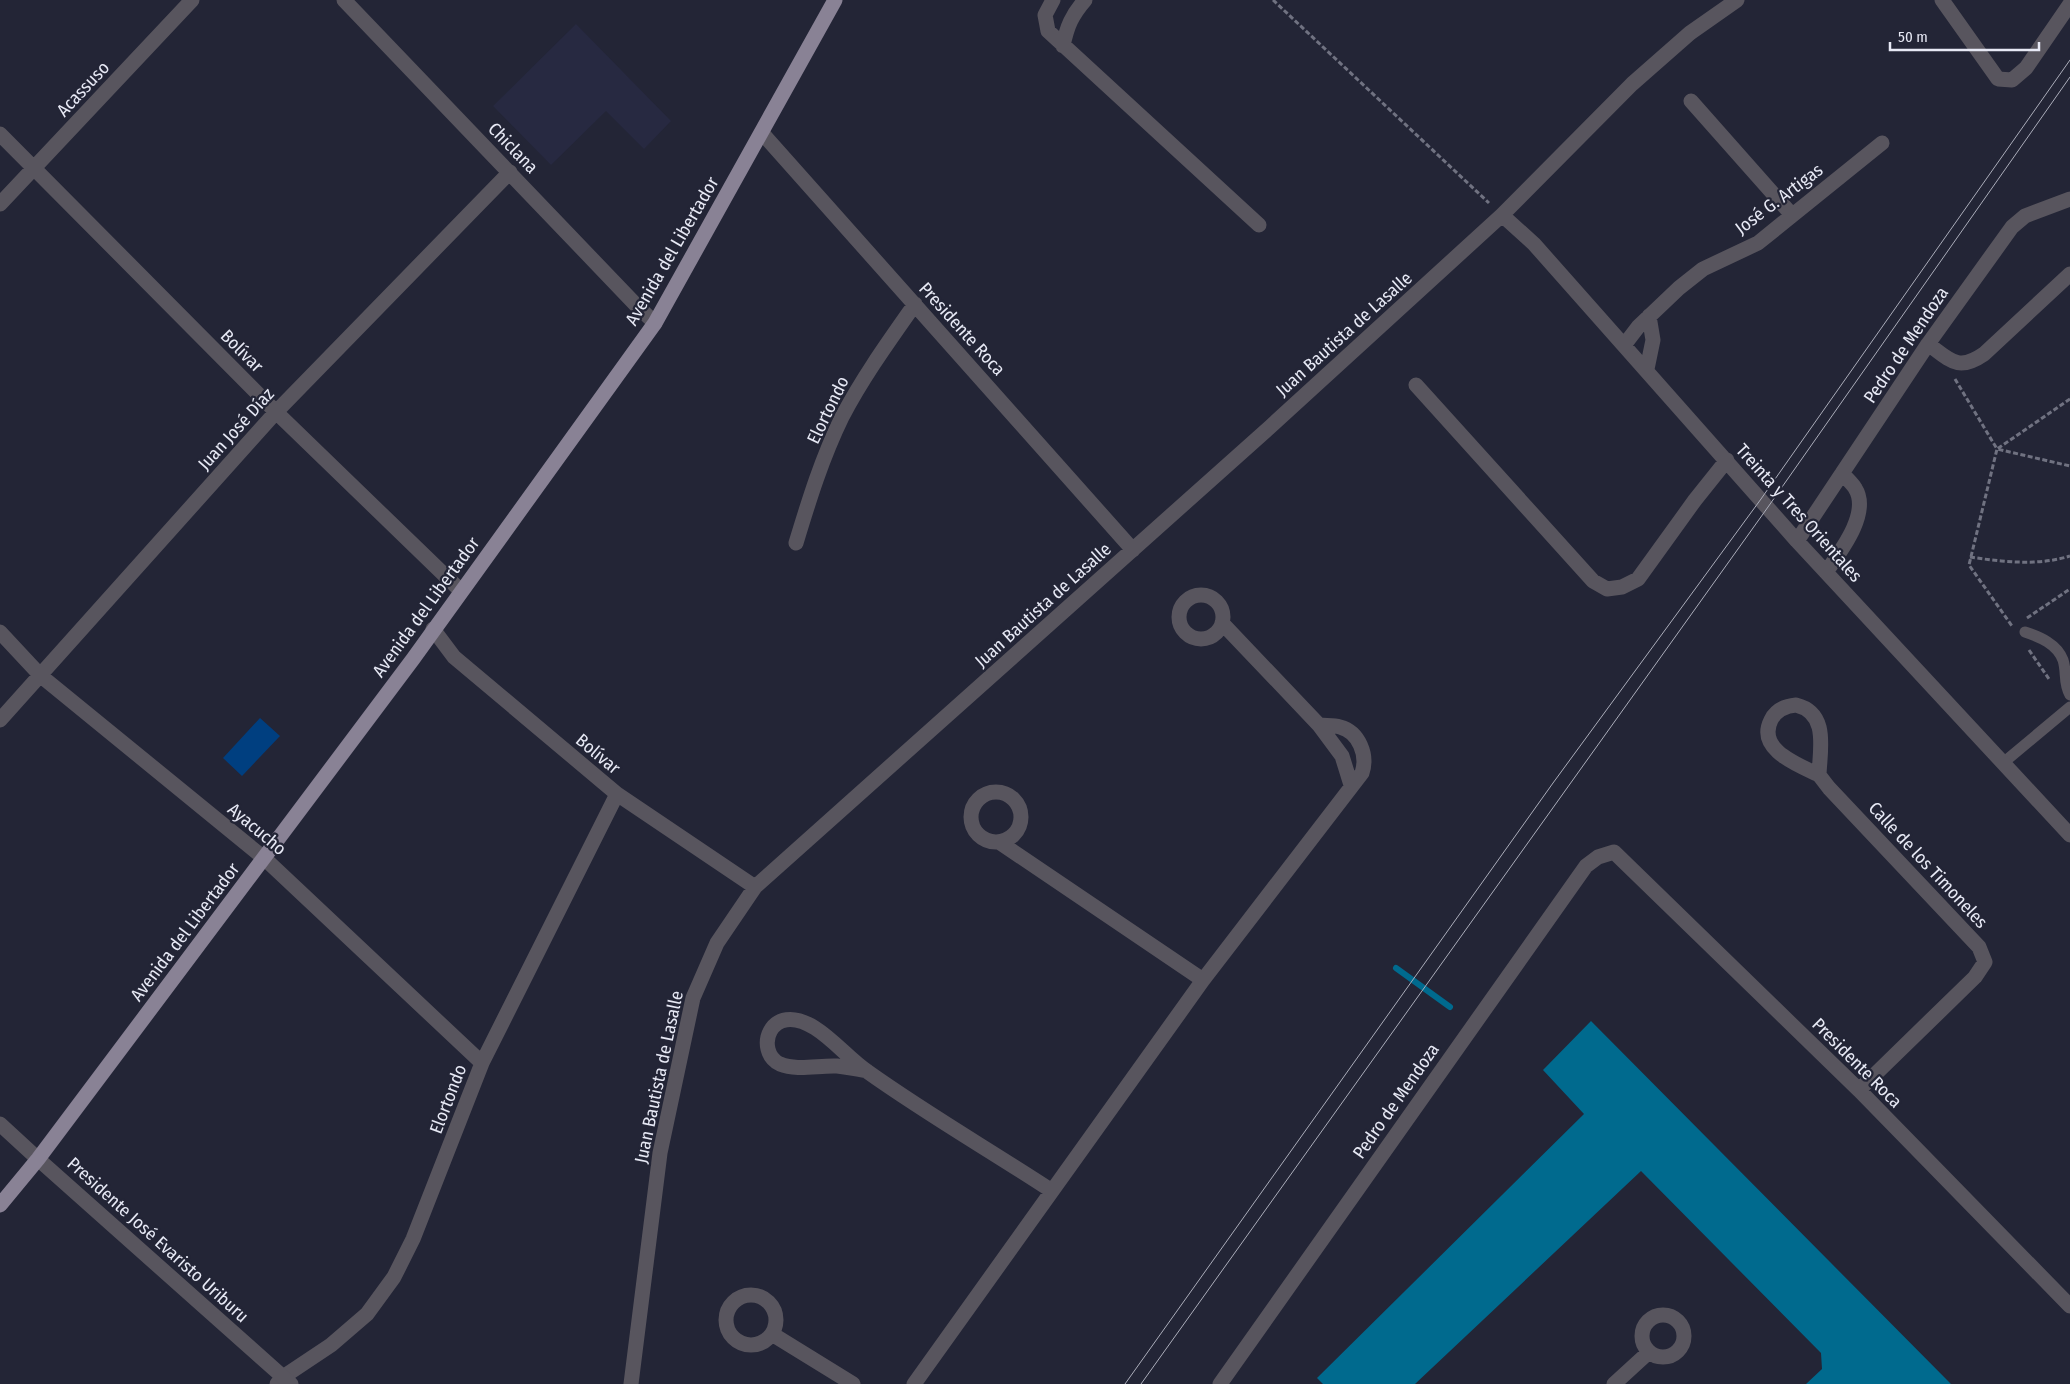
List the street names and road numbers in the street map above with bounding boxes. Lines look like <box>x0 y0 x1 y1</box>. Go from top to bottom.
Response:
street label: Acassuso <box>52 57 114 121</box>
street label: Chiclana <box>483 118 543 178</box>
street label: José G. Artigas <box>1731 159 1827 239</box>
street label: Avenida del Libertador <box>621 172 724 329</box>
street label: Juan Bautista de Lasalle <box>1271 267 1417 401</box>
street label: Presidente Roca <box>914 278 1010 380</box>
street label: Pedro de Mendoza <box>1859 283 1953 407</box>
street label: Bolívar <box>216 325 268 377</box>
street label: Elortondo <box>802 373 854 447</box>
street label: Juan José Díaz <box>193 383 279 475</box>
street label: Treinta y Tres Orientales <box>1731 439 1867 587</box>
street label: Avenida del Libertador <box>368 532 485 681</box>
street label: Juan Bautista de Lasalle <box>970 538 1116 672</box>
street label: Bolívar <box>571 729 625 779</box>
street label: Calle de los Timoneles <box>1864 797 1992 933</box>
street label: Ayacucho <box>223 798 291 860</box>
street label: Avenida del Libertador <box>126 858 245 1006</box>
street label: Juan Bautista de Lasalle <box>630 989 688 1165</box>
street label: Presidente Roca <box>1807 1013 1907 1113</box>
street label: Pedro de Mendoza <box>1348 1039 1444 1163</box>
street label: Elortondo <box>425 1061 471 1137</box>
street label: Presidente José Evaristo Uriburu <box>63 1153 253 1327</box>

